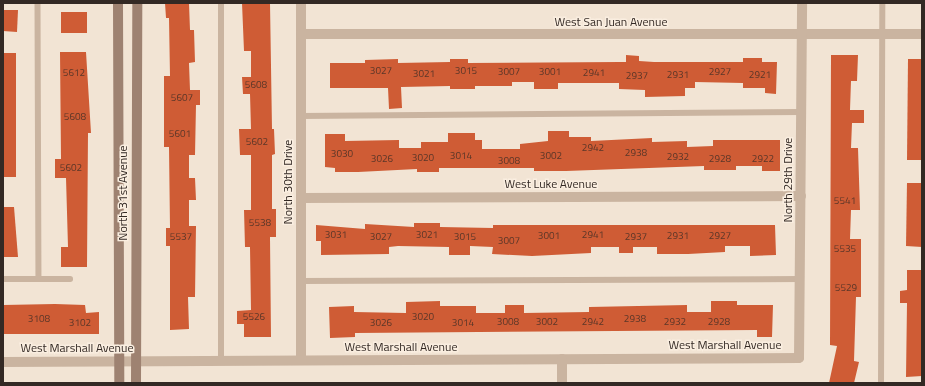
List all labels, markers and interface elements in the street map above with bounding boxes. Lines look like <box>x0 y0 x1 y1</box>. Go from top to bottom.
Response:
street label: West San Juan Avenue <box>555 15 667 29</box>
house number: 3027 <box>370 65 392 77</box>
house number: 3015 <box>455 65 477 77</box>
house number: 3007 <box>498 66 520 78</box>
house number: 3001 <box>539 66 561 78</box>
house number: 2927 <box>709 66 731 78</box>
house number: 5612 <box>63 67 85 79</box>
house number: 2941 <box>583 67 605 79</box>
house number: 3021 <box>413 68 435 80</box>
house number: 2931 <box>667 69 689 81</box>
house number: 2921 <box>749 69 771 81</box>
house number: 2937 <box>626 70 648 82</box>
house number: 5608 <box>245 79 267 91</box>
house number: 5607 <box>171 92 193 104</box>
house number: 5608 <box>64 111 86 123</box>
house number: 5601 <box>169 128 191 140</box>
house number: 5602 <box>246 136 268 148</box>
street label: North 29th Drive <box>781 138 795 222</box>
street label: North 30th Drive <box>281 140 295 224</box>
house number: 2942 <box>582 142 604 154</box>
street label: North 31st Avenue <box>116 145 130 241</box>
house number: 2938 <box>625 147 647 159</box>
house number: 3030 <box>331 148 353 160</box>
house number: 3014 <box>450 150 472 162</box>
house number: 3002 <box>540 150 562 162</box>
house number: 2932 <box>667 151 689 163</box>
house number: 3020 <box>412 152 434 164</box>
house number: 3026 <box>371 153 393 165</box>
house number: 2928 <box>709 153 731 165</box>
house number: 2922 <box>752 153 774 165</box>
house number: 3008 <box>498 155 520 167</box>
house number: 5602 <box>60 162 82 174</box>
street label: West Luke Avenue <box>505 177 597 191</box>
house number: 5541 <box>834 195 856 207</box>
house number: 5538 <box>249 217 271 229</box>
house number: 3031 <box>325 229 347 241</box>
house number: 3021 <box>416 229 438 241</box>
house number: 2941 <box>582 229 604 241</box>
house number: 3001 <box>538 230 560 242</box>
house number: 2931 <box>667 230 689 242</box>
house number: 2927 <box>709 230 731 242</box>
house number: 5537 <box>170 231 192 243</box>
house number: 3027 <box>370 231 392 243</box>
house number: 3015 <box>454 231 476 243</box>
house number: 2937 <box>625 231 647 243</box>
house number: 3007 <box>498 235 520 247</box>
house number: 5535 <box>834 243 856 255</box>
house number: 5529 <box>835 282 857 294</box>
house number: 5526 <box>243 311 265 323</box>
house number: 3020 <box>412 311 434 323</box>
house number: 3108 <box>28 313 50 325</box>
house number: 2938 <box>624 313 646 325</box>
house number: 3008 <box>497 316 519 328</box>
house number: 3002 <box>536 316 558 328</box>
house number: 2942 <box>582 316 604 328</box>
house number: 2932 <box>664 316 686 328</box>
house number: 2928 <box>708 316 730 328</box>
house number: 3102 <box>69 317 91 329</box>
house number: 3026 <box>370 317 392 329</box>
house number: 3014 <box>452 317 474 329</box>
street label: West Marshall Avenue <box>669 338 781 352</box>
street label: West Marshall Avenue <box>345 340 457 354</box>
street label: West Marshall Avenue <box>21 341 133 355</box>

